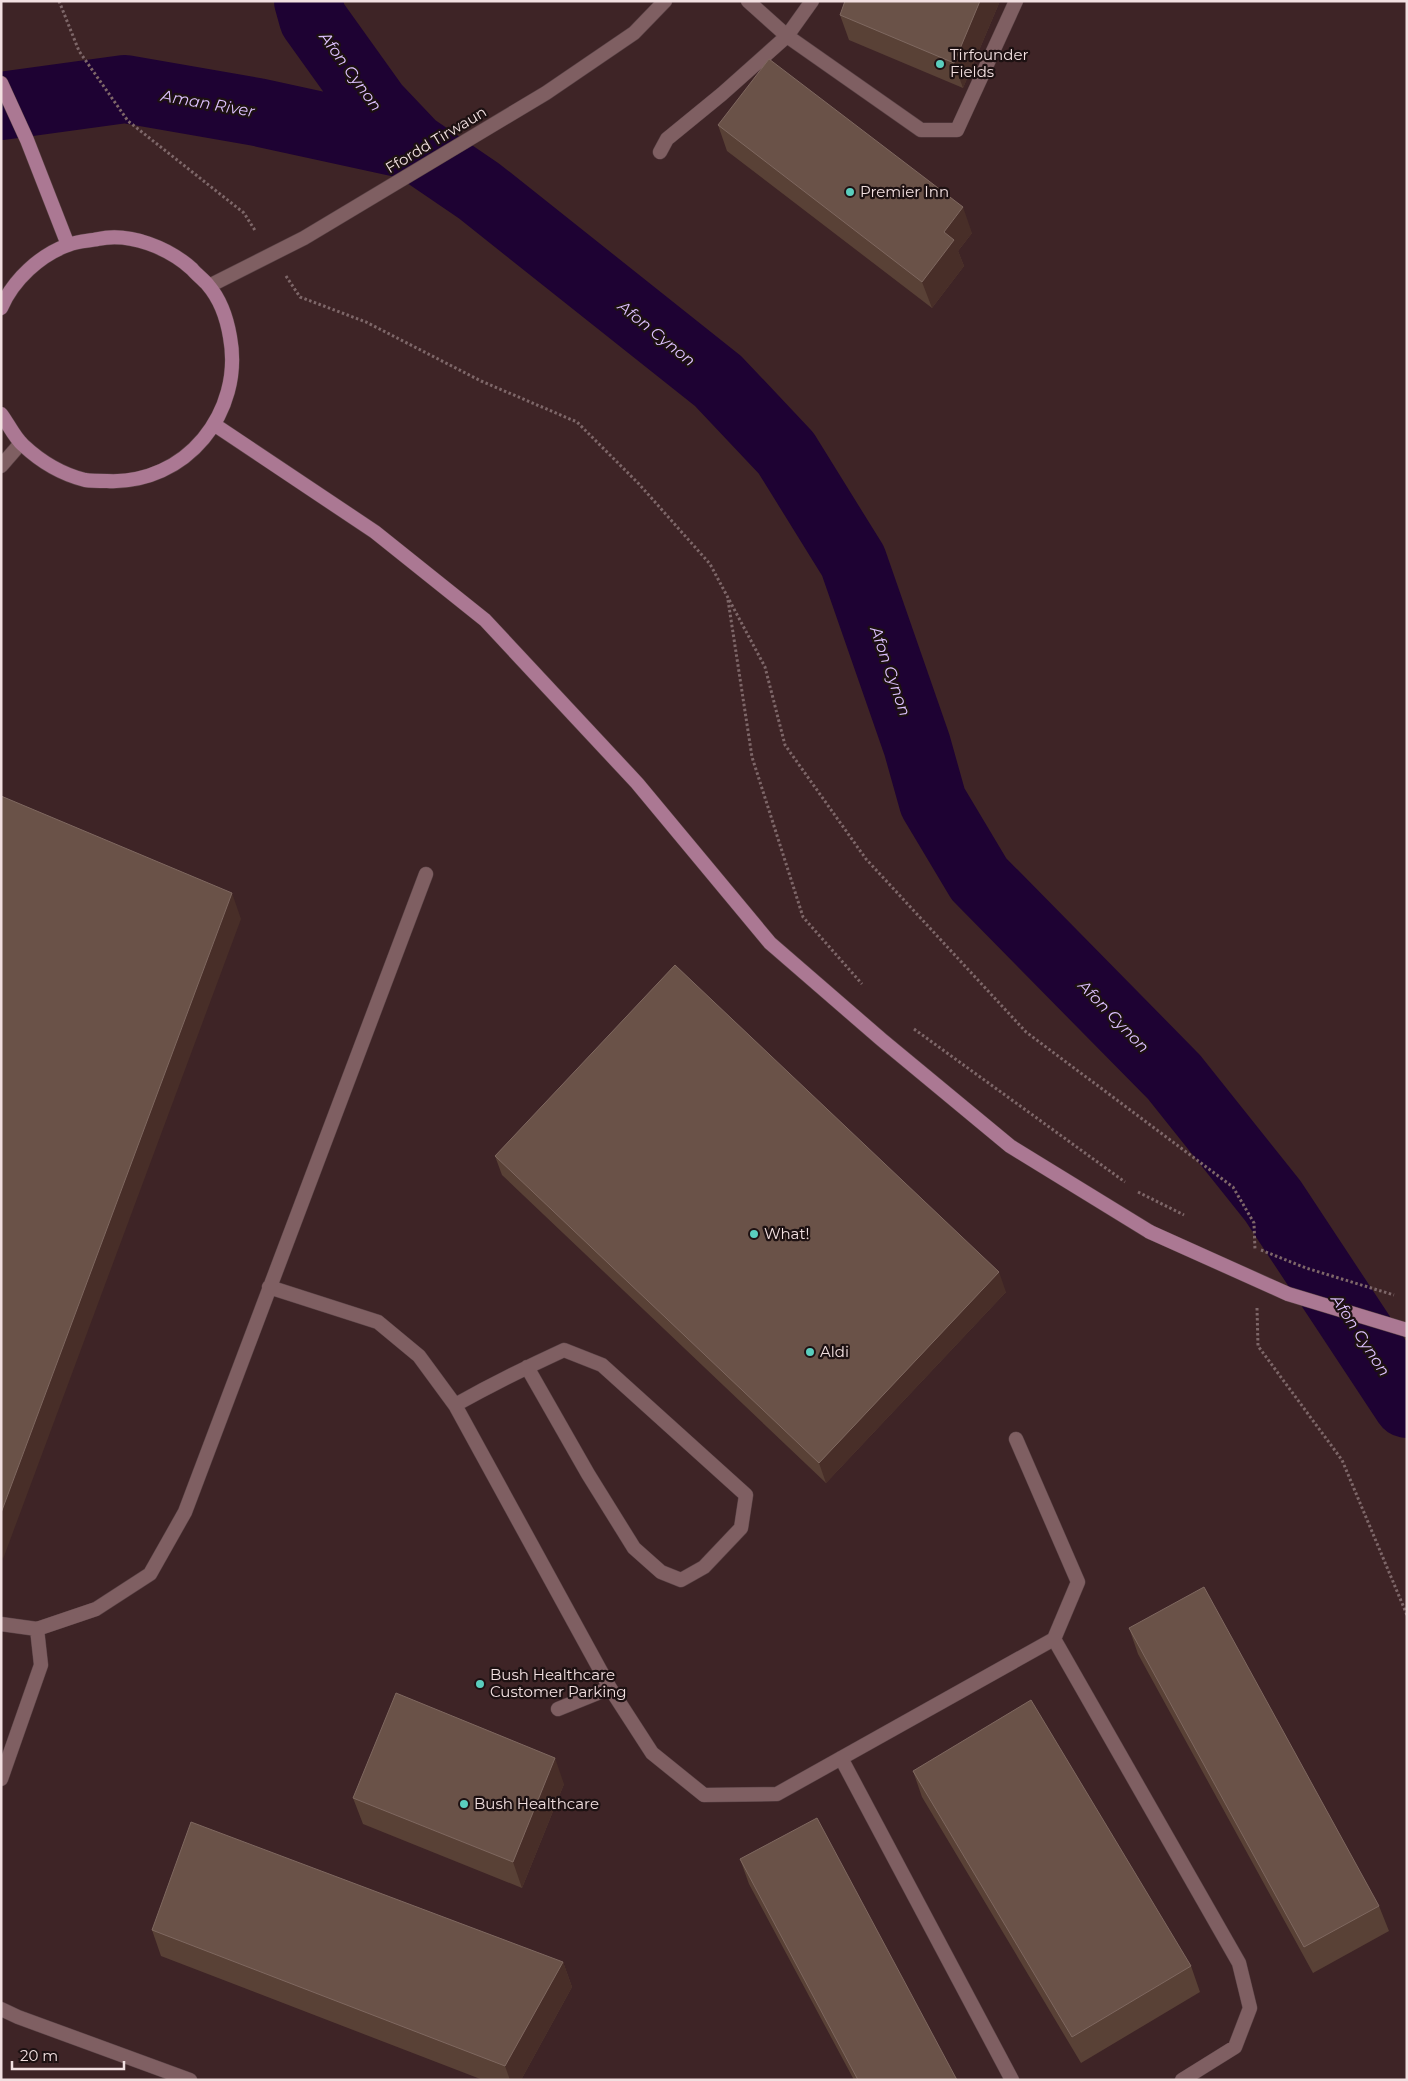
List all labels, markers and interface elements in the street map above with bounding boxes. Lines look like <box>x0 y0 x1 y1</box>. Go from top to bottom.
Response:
water label: Afon Cynon <box>315 27 386 115</box>
place label: Tirfounder Fields <box>950 45 1028 81</box>
marker: Tirfounder Fields <box>934 58 946 70</box>
water label: Aman River <box>159 86 257 121</box>
street label: Ffordd Tirwaun <box>382 102 490 177</box>
place label: Premier Inn <box>860 182 949 201</box>
marker: Premier Inn <box>844 186 856 198</box>
water label: Afon Cynon <box>614 296 699 370</box>
water label: Afon Cynon <box>866 623 915 719</box>
water label: Afon Cynon <box>1074 975 1153 1057</box>
place label: What! <box>764 1224 809 1243</box>
marker: What! <box>748 1228 760 1240</box>
water label: Afon Cynon <box>1327 1290 1394 1380</box>
place label: Aldi <box>820 1342 849 1361</box>
marker: Aldi <box>804 1346 816 1358</box>
place label: Bush Healthcare Customer Parking <box>490 1665 627 1701</box>
marker: Bush Healthcare Customer Parking <box>474 1678 486 1690</box>
place label: Bush Healthcare <box>474 1794 599 1813</box>
marker: Bush Healthcare <box>458 1798 470 1810</box>
scale bar <box>12 2038 125 2070</box>
text: 20 m <box>20 2046 58 2065</box>

